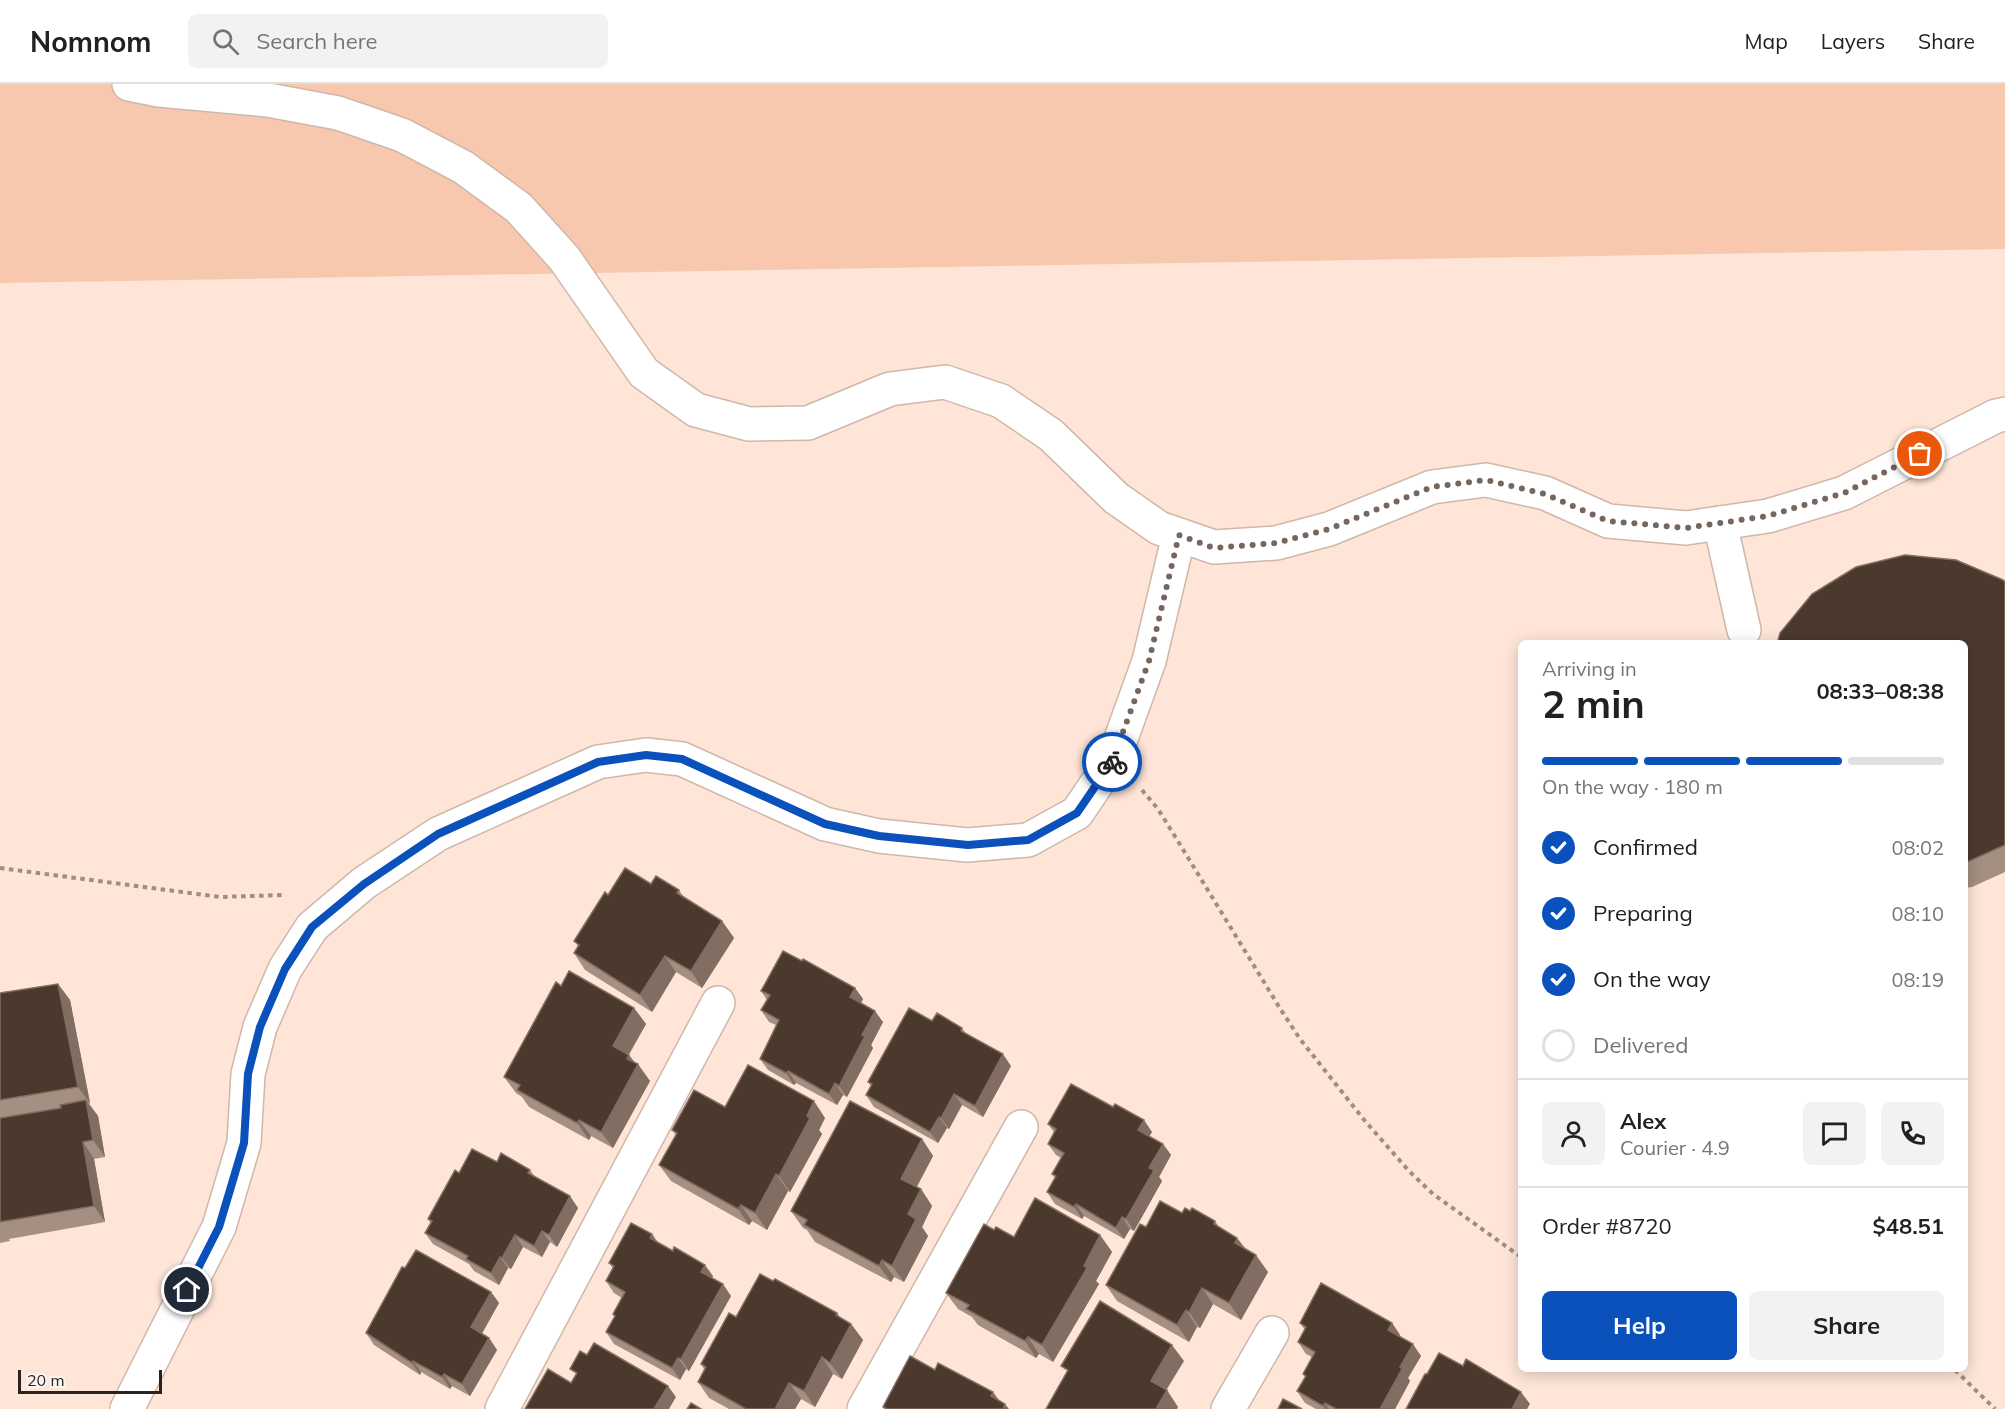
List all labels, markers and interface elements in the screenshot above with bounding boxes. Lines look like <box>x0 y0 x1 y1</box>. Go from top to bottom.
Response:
search box <box>188 14 608 68</box>
text: Nomnom <box>30 24 152 59</box>
icon: search <box>209 25 242 58</box>
text: Search here <box>257 27 377 55</box>
text: Map <box>1745 28 1788 54</box>
text: Layers <box>1821 28 1885 54</box>
text: Share <box>1918 28 1975 54</box>
pin <box>1894 428 1945 479</box>
icon: bag <box>1903 437 1936 470</box>
text: Arriving in <box>1542 656 1637 681</box>
text: 08:33–08:38 <box>1816 677 1944 705</box>
text: 2 min <box>1542 679 1645 728</box>
courier <box>1082 732 1142 792</box>
icon: bike <box>1096 746 1129 779</box>
text: On the way · 180 m <box>1542 774 1723 799</box>
icon: check <box>1542 831 1575 864</box>
text: Confirmed <box>1593 833 1698 861</box>
text: 08:02 <box>1891 835 1944 860</box>
icon: check <box>1542 897 1575 930</box>
text: Preparing <box>1593 899 1693 927</box>
text: 08:10 <box>1891 901 1944 926</box>
icon: check <box>1542 963 1575 996</box>
text: On the way <box>1593 965 1711 993</box>
text: 08:19 <box>1891 967 1944 992</box>
text: Delivered <box>1593 1031 1688 1059</box>
button: person <box>1542 1102 1605 1165</box>
button: chat <box>1803 1102 1866 1165</box>
button: phone <box>1881 1102 1944 1165</box>
text: Alex <box>1620 1107 1666 1135</box>
text: Courier · 4.9 <box>1620 1135 1730 1160</box>
text: Order #8720 <box>1542 1212 1672 1240</box>
text: $48.51 <box>1873 1212 1944 1240</box>
pin <box>161 1264 212 1315</box>
icon: home <box>170 1273 203 1306</box>
button: Help <box>1542 1291 1737 1360</box>
button: Share <box>1749 1291 1944 1360</box>
scale bar <box>18 1367 162 1394</box>
text: 20 m <box>27 1370 64 1390</box>

